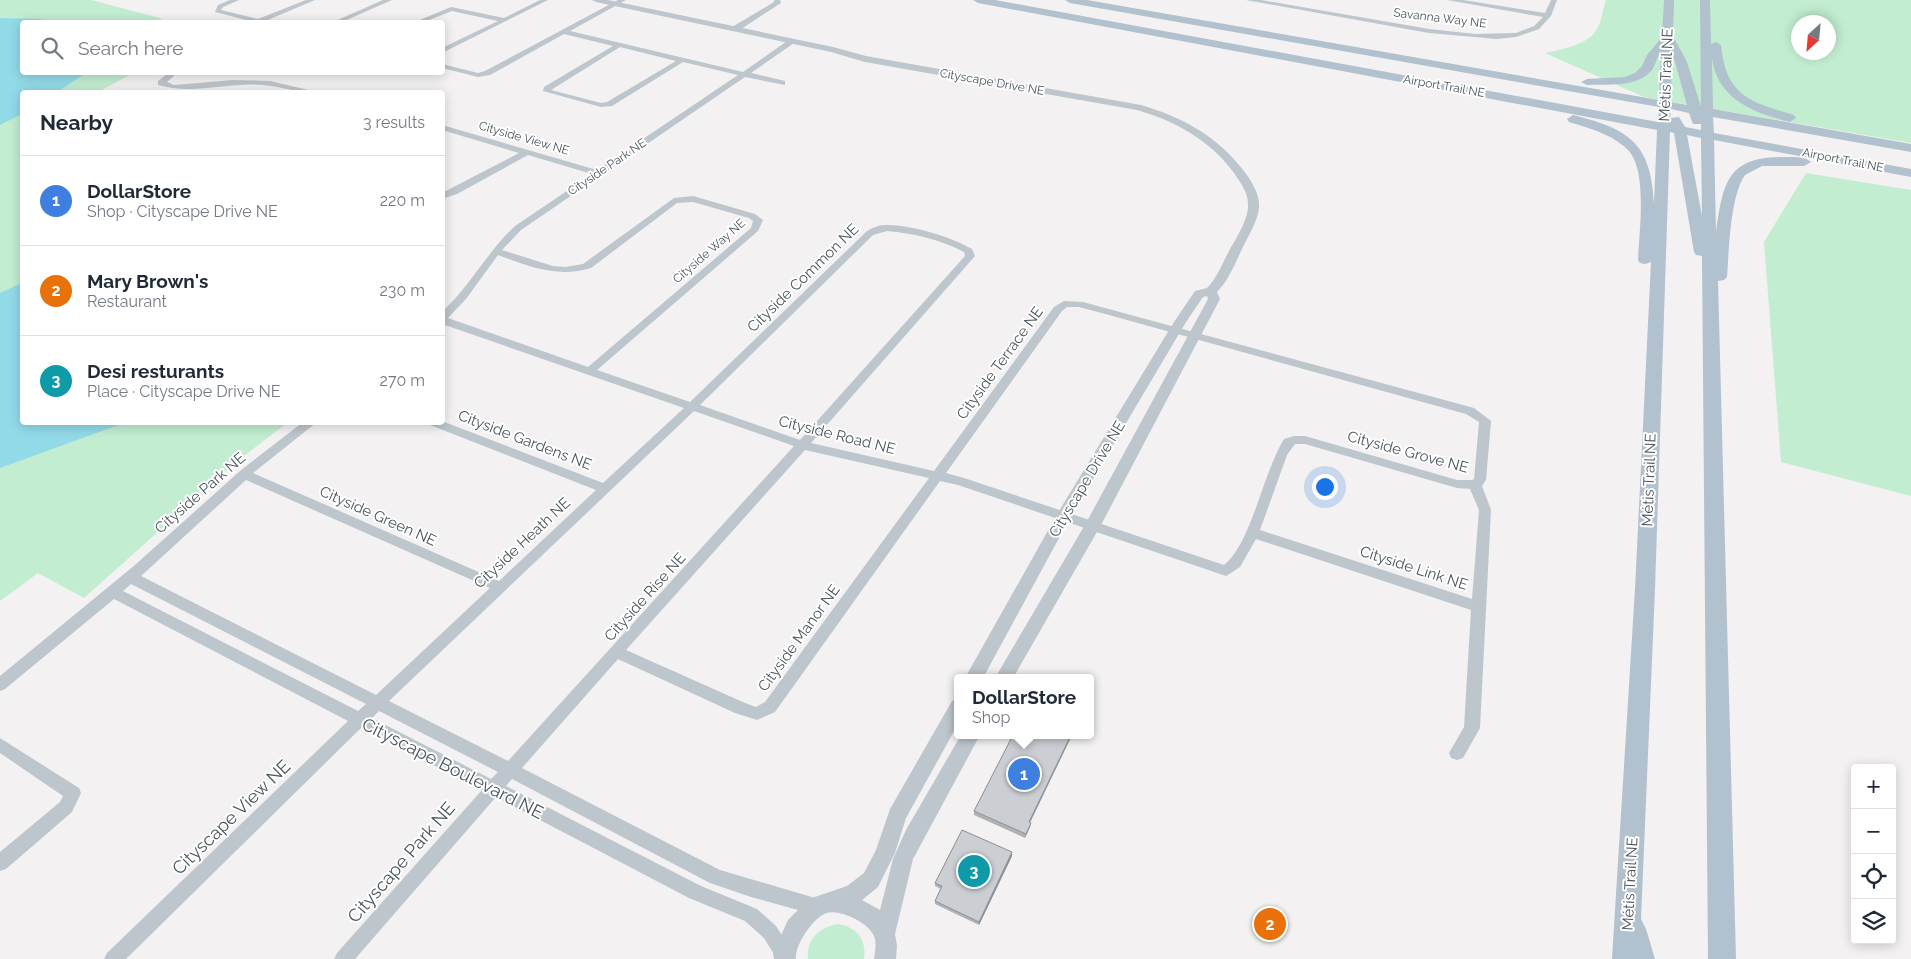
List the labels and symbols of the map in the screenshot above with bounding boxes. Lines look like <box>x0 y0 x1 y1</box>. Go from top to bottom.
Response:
street label: Savanna Way NE <box>1393 5 1487 31</box>
north arrow <box>1791 15 1836 60</box>
street label: Métis Trail NE <box>1655 28 1677 122</box>
street label: Cityscape Drive NE <box>939 66 1045 98</box>
street label: Airport Trail NE <box>1402 72 1486 100</box>
street label: Cityside View NE <box>477 118 571 158</box>
street label: Cityside Park NE <box>565 136 649 198</box>
street label: Airport Trail NE <box>1801 145 1885 175</box>
street label: Cityside Way NE <box>670 216 748 286</box>
street label: Cityside Common NE <box>744 220 862 336</box>
street label: Cityside Terrace NE <box>953 303 1047 423</box>
street label: Cityside Gardens NE <box>456 406 594 474</box>
street label: Cityside Road NE <box>777 412 897 458</box>
street label: Cityscape Drive NE <box>1045 418 1129 540</box>
street label: Cityside Grove NE <box>1346 427 1470 477</box>
street label: Métis Trail NE <box>1638 433 1660 527</box>
street label: Cityside Park NE <box>151 449 249 537</box>
your location <box>1312 474 1338 500</box>
street label: Cityside Green NE <box>317 482 439 550</box>
street label: Cityside Heath NE <box>470 494 574 592</box>
street label: Cityside Link NE <box>1358 542 1470 594</box>
street label: Cityside Rise NE <box>601 549 689 645</box>
street label: Cityside Manor NE <box>754 581 844 695</box>
street label: Cityscape Boulevard NE <box>359 713 547 823</box>
street label: Cityscape View NE <box>168 755 294 879</box>
pin: 1 <box>1008 755 1040 793</box>
street label: Cityscape Park NE <box>343 797 459 927</box>
street label: Métis Trail NE <box>1619 837 1641 931</box>
pin: 3 <box>958 852 990 890</box>
pin: 2 <box>1254 905 1286 943</box>

